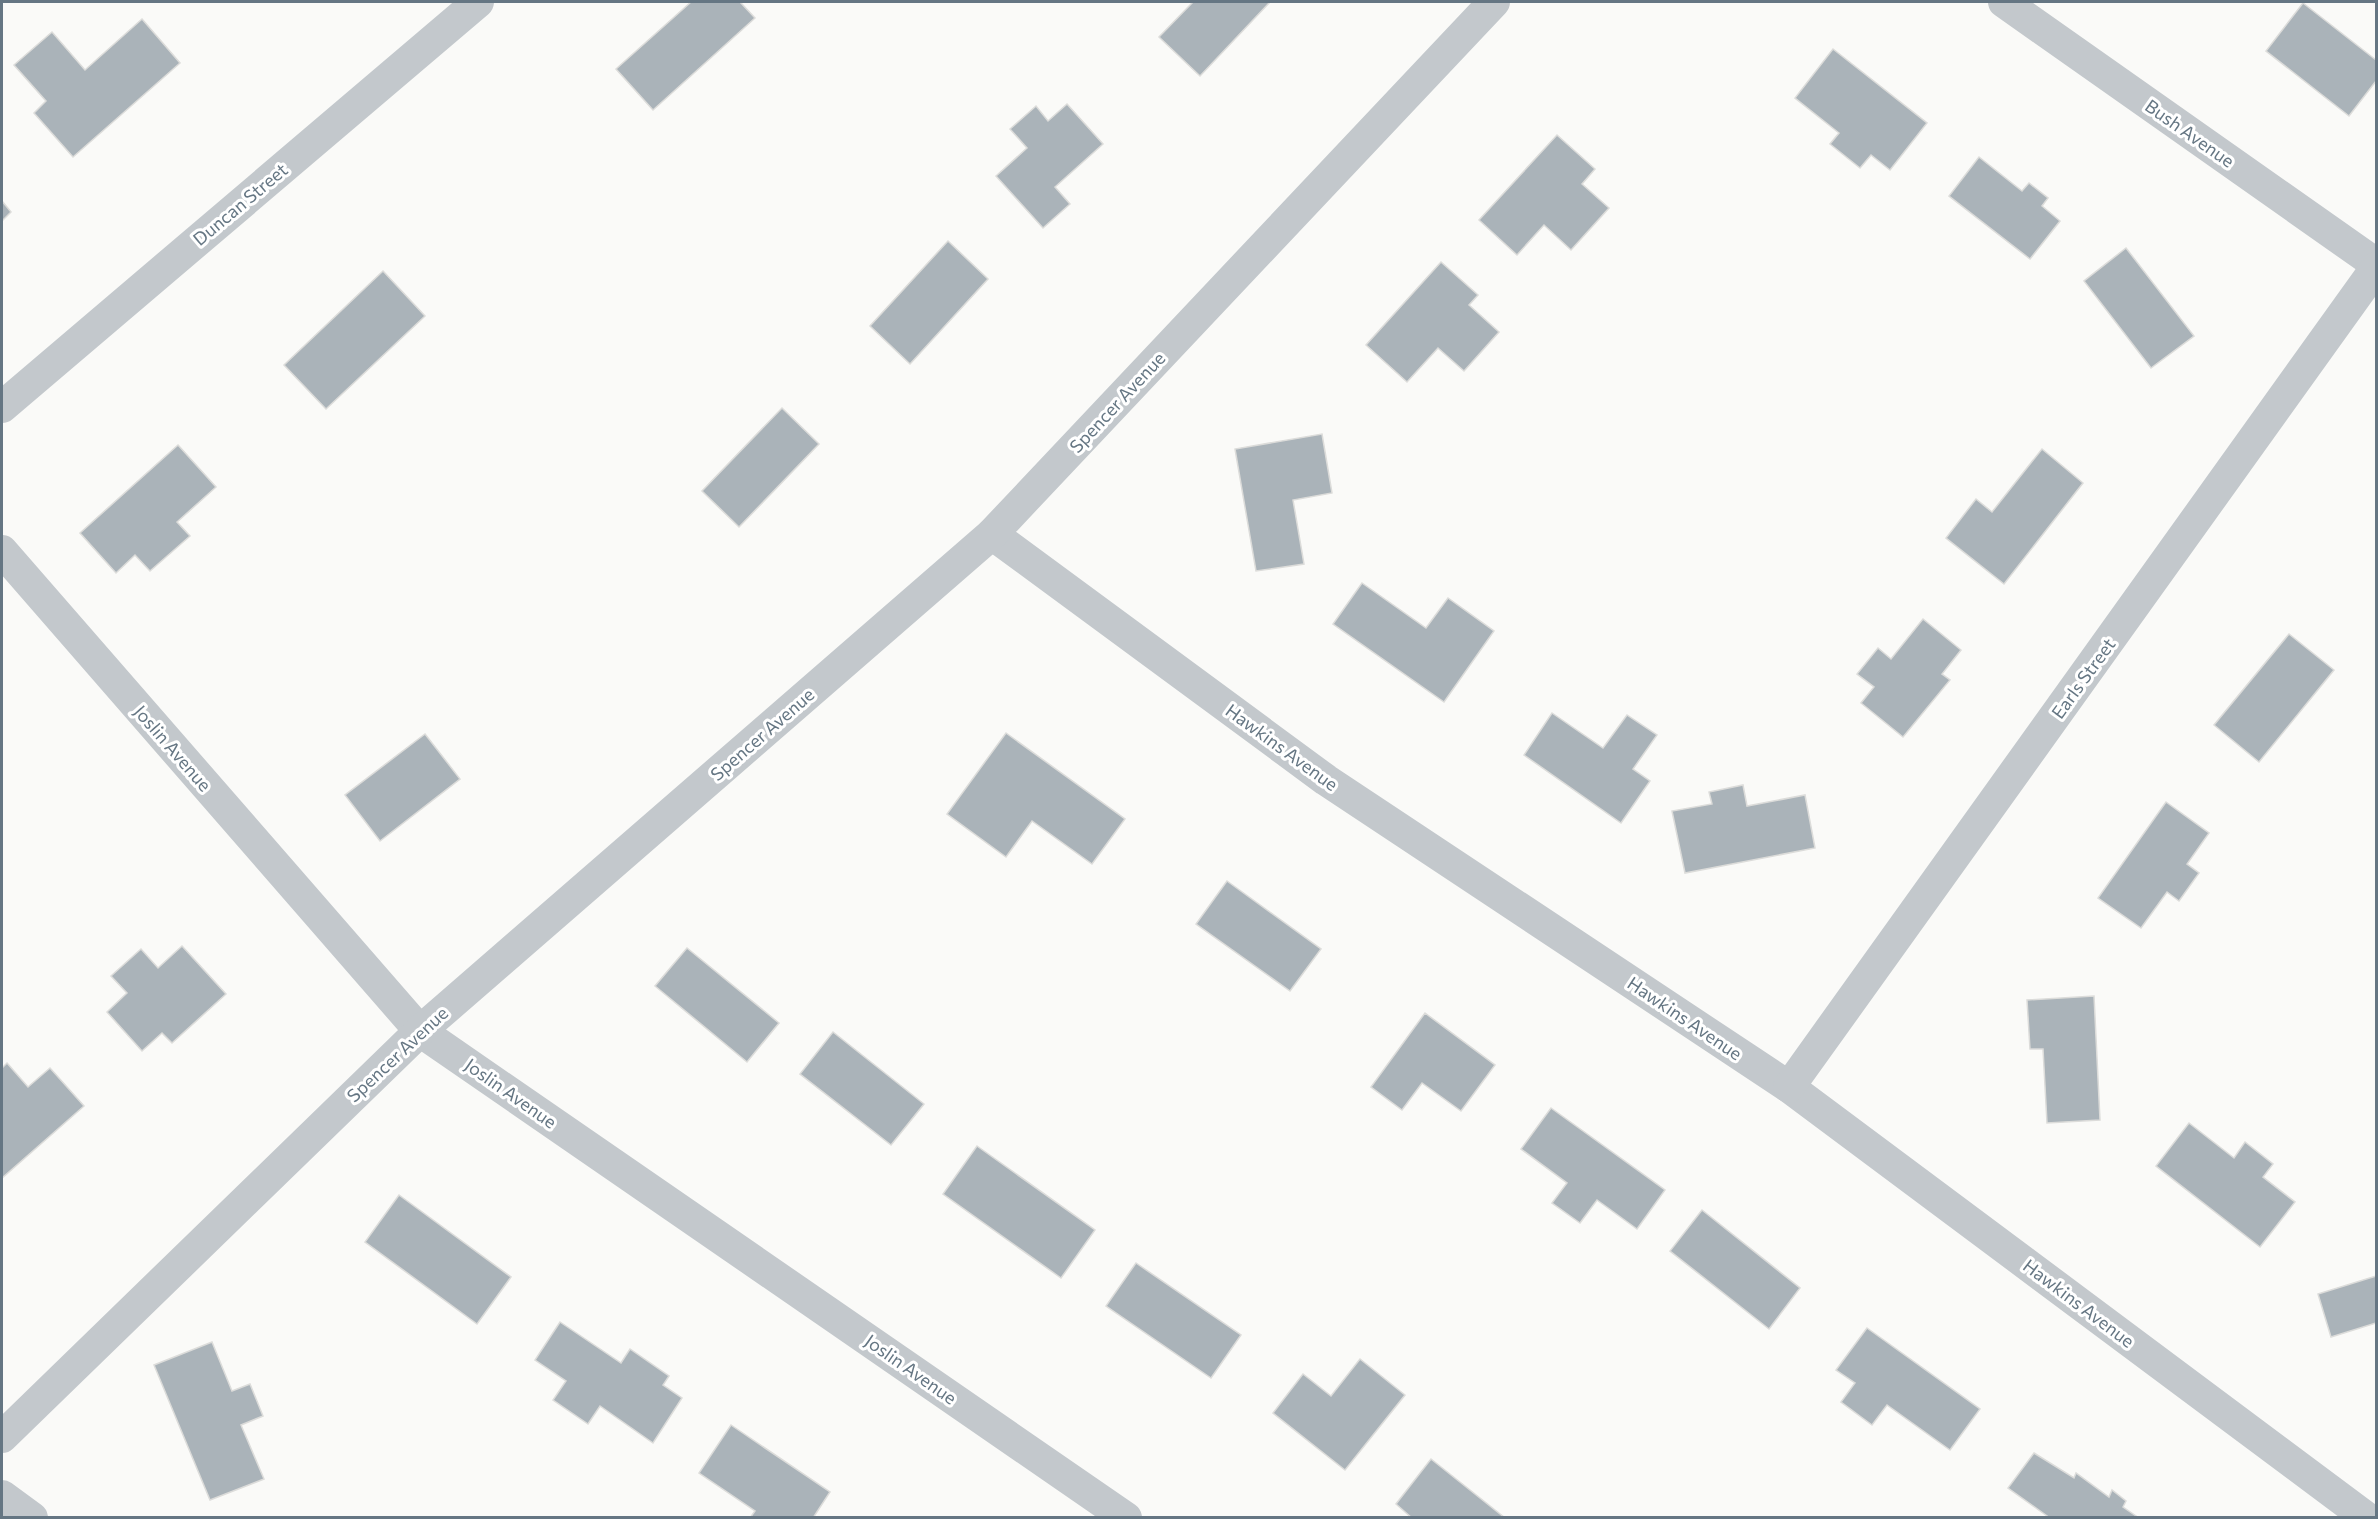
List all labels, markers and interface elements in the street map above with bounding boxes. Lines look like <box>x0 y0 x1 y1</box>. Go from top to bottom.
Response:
street label: Bush Avenue <box>2141 94 2239 172</box>
street label: Duncan Street <box>188 158 292 250</box>
street label: Spencer Avenue <box>1065 347 1169 457</box>
street label: Earls Street <box>2046 633 2120 723</box>
street label: Spencer Avenue <box>706 683 818 785</box>
street label: Hawkins Avenue <box>1222 699 1342 795</box>
street label: Joslin Avenue <box>130 700 216 796</box>
street label: Hawkins Avenue <box>1624 972 1746 1064</box>
street label: Spencer Avenue <box>342 1002 452 1106</box>
street label: Joslin Avenue <box>461 1053 561 1133</box>
street label: Hawkins Avenue <box>2019 1254 2139 1352</box>
street label: Joslin Avenue <box>861 1329 961 1409</box>

